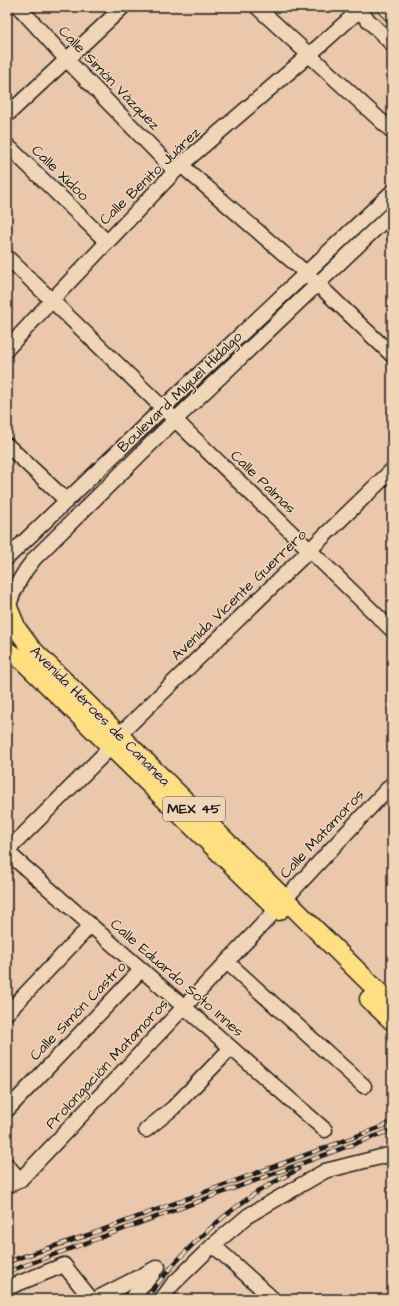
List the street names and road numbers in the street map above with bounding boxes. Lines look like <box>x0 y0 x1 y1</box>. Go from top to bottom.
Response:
street label: Calle Simón Vázquez <box>54 21 165 135</box>
street label: Calle Benito Juárez <box>95 122 206 230</box>
street label: Calle Xidoo <box>26 140 94 206</box>
street label: Boulevard Miguel Hidalgo <box>113 326 248 458</box>
street label: Calle Palmas <box>226 445 301 519</box>
street label: Avenida Vicente Guerrero <box>167 524 312 665</box>
street label: Avenida Héroes de Cananea <box>25 641 175 791</box>
street label: Calle Matamoros <box>275 784 369 883</box>
road number: MEX 45 <box>163 797 225 821</box>
street label: Calle Eduardo Soto Innes <box>106 914 249 1042</box>
street label: Calle Simón Castro <box>25 956 132 1065</box>
street label: Prolongación Matamoros <box>41 994 174 1135</box>

